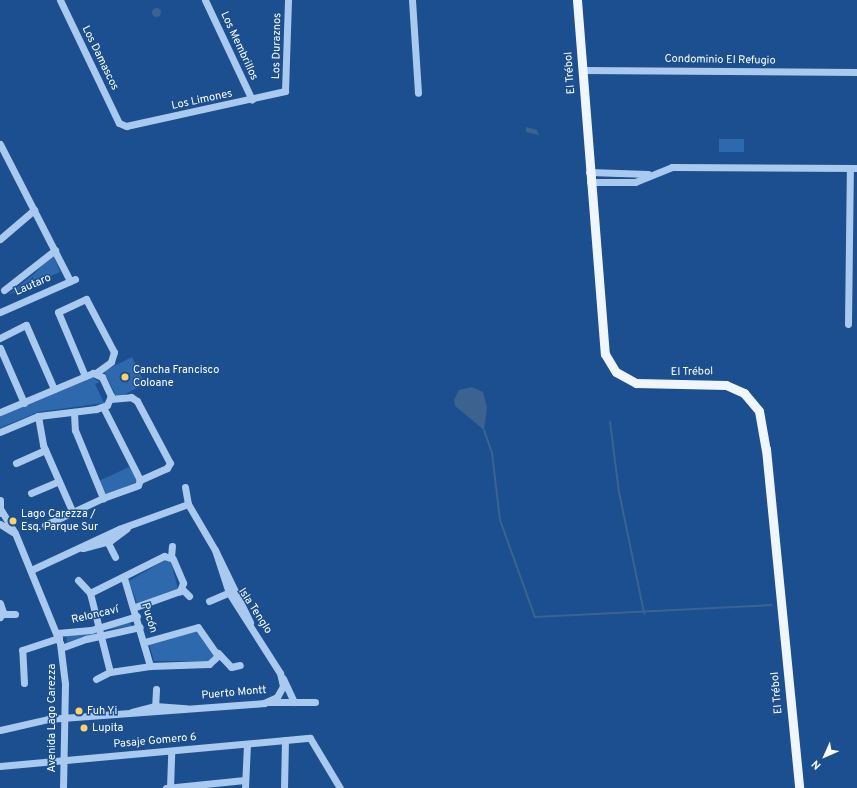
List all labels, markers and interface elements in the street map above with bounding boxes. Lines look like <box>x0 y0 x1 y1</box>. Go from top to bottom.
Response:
street label: Los Membrillos <box>217 10 261 82</box>
street label: Los Duraznos <box>270 13 284 79</box>
street label: Los Damascos <box>79 24 121 92</box>
street label: El Trébol <box>562 51 578 95</box>
street label: Condominio El Refugio <box>664 52 776 68</box>
street label: Los Limones <box>170 87 234 113</box>
street label: Lautaro <box>13 271 53 299</box>
place label: Cancha Francisco Coloane <box>133 364 219 390</box>
street label: El Trébol <box>670 365 714 379</box>
marker: Cancha Francisco Coloane <box>120 372 130 382</box>
place label: Lago Carezza / Esq. Parque Sur <box>21 508 98 534</box>
marker: Lago Carezza / Esq. Parque Sur <box>8 516 18 526</box>
street label: Isla Tenglo <box>235 585 275 637</box>
street label: Pucón <box>138 601 160 635</box>
street label: Reloncaví <box>70 603 120 627</box>
street label: Avenida Lago Carezza <box>45 664 59 772</box>
street label: El Trébol <box>769 671 785 715</box>
street label: Puerto Montt <box>201 684 267 702</box>
place label: Fuh Yi <box>87 704 118 718</box>
marker: Fuh Yi <box>74 706 84 716</box>
place label: Lupita <box>92 721 123 735</box>
marker: Lupita <box>79 723 89 733</box>
street label: Pasaje Gomero 6 <box>113 731 197 751</box>
north arrow <box>805 736 845 776</box>
text: N <box>809 757 824 772</box>

